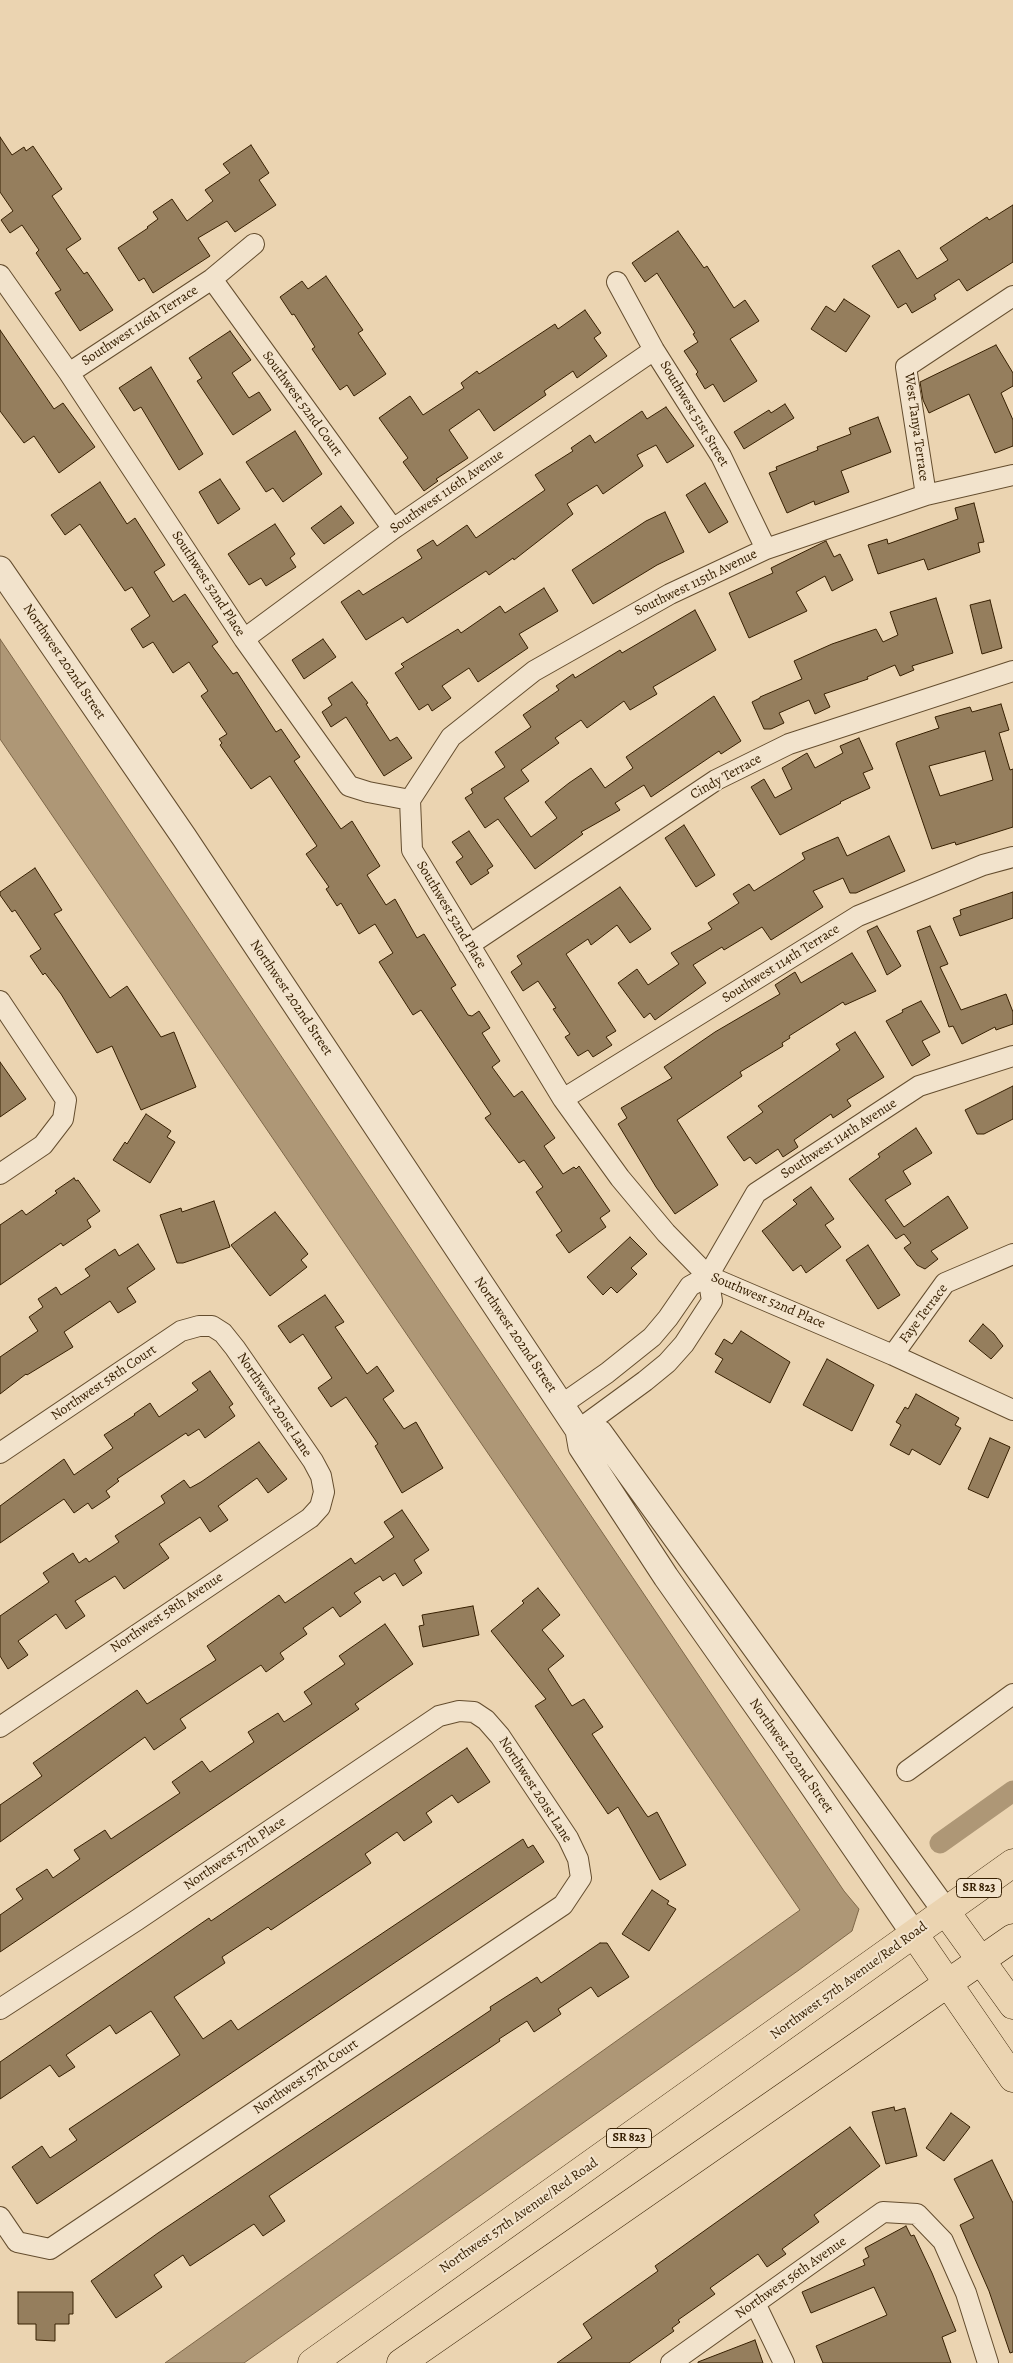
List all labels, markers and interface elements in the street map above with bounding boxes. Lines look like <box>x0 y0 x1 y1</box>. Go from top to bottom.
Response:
street label: Southwest 116th Terrace <box>79 282 201 370</box>
street label: Southwest 52nd Court <box>258 348 346 460</box>
street label: Southwest 51st Street <box>656 358 732 470</box>
street label: West Tanya Terrace <box>900 372 932 482</box>
street label: Southwest 116th Avenue <box>387 446 507 538</box>
street label: Southwest 52nd Place <box>168 528 248 640</box>
street label: Southwest 115th Avenue <box>632 546 760 620</box>
street label: Northwest 202nd Street <box>19 601 109 723</box>
street label: Cindy Terrace <box>687 751 765 803</box>
street label: Southwest 52nd Place <box>412 858 490 972</box>
street label: Southwest 114th Terrace <box>719 921 843 1007</box>
street label: Northwest 202nd Street <box>246 937 336 1059</box>
street label: Southwest 114th Avenue <box>778 1095 900 1183</box>
street label: Southwest 52nd Place <box>708 1269 828 1333</box>
street label: Northwest 202nd Street <box>470 1274 560 1396</box>
street label: Faye Terrace <box>896 1281 952 1347</box>
street label: Northwest 58th Court <box>48 1341 160 1425</box>
street label: Northwest 201st Lane <box>233 1350 315 1460</box>
street label: Northwest 58th Avenue <box>107 1569 227 1657</box>
street label: Northwest 202nd Street <box>745 1695 837 1817</box>
street label: Northwest 201st Lane <box>495 1734 575 1846</box>
street label: Northwest 57th Place <box>181 1814 289 1894</box>
road number: SR 823 <box>956 1879 1002 1898</box>
street label: Northwest 57th Avenue/Red Road <box>767 1918 931 2044</box>
street label: Northwest 57th Court <box>250 2036 362 2118</box>
road number: SR 823 <box>606 2128 652 2148</box>
street label: Northwest 57th Avenue/Red Road <box>436 2155 602 2277</box>
street label: Northwest 56th Avenue <box>732 2233 850 2323</box>

